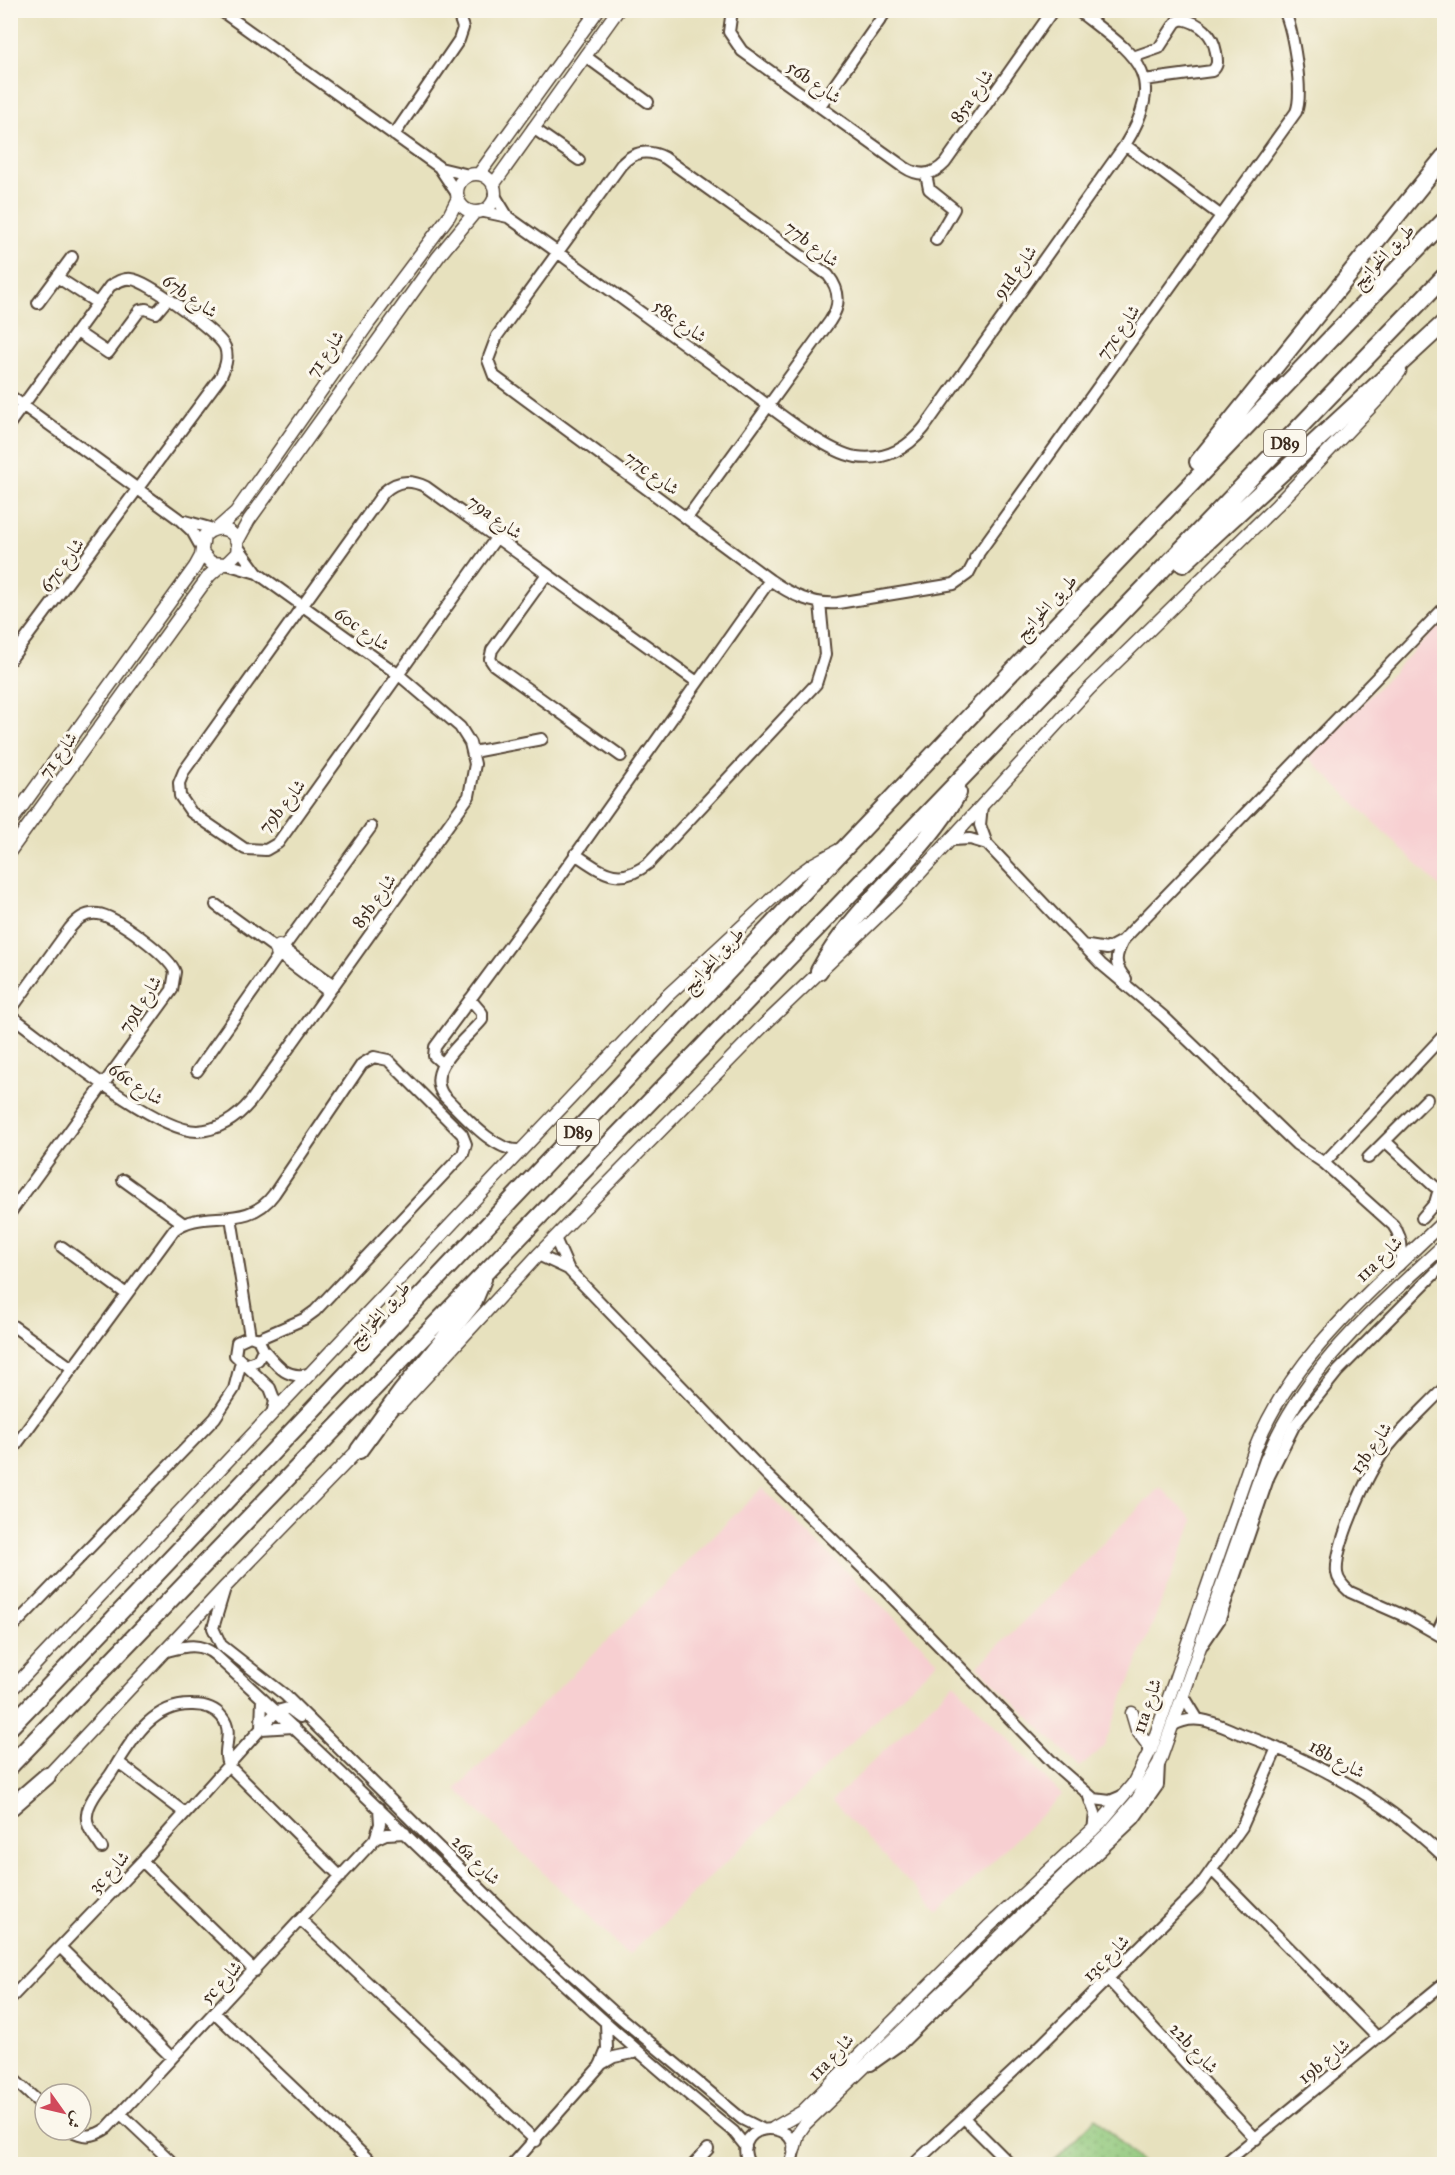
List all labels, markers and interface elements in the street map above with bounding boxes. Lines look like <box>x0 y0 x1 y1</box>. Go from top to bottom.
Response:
street label: 56b شارع <box>780 55 845 112</box>
street label: 85a شارع <box>946 65 1002 129</box>
street label: 77b شارع <box>778 216 844 275</box>
street label: طريق الخوانيج <box>1347 219 1423 296</box>
street label: 91d شارع <box>988 241 1045 305</box>
street label: 67b شارع <box>156 269 222 326</box>
street label: 58c شارع <box>647 294 711 351</box>
street label: 77c شارع <box>1091 300 1148 366</box>
street label: شارع 71 <box>301 326 352 384</box>
road number: D89 <box>1264 430 1306 456</box>
street label: 77c شارع <box>618 446 684 503</box>
street label: 79a شارع <box>461 490 527 547</box>
street label: 67c شارع <box>35 534 92 599</box>
street label: طريق الخوانيج <box>1010 570 1086 648</box>
street label: 60c شارع <box>328 602 394 659</box>
street label: شارع 71 <box>34 728 85 785</box>
street label: 79b شارع <box>254 775 314 840</box>
street label: 85b شارع <box>347 870 404 935</box>
street label: طريق الخوانيج <box>677 923 753 1001</box>
street label: 79d شارع <box>113 971 170 1039</box>
street label: 66c شارع <box>102 1058 168 1114</box>
road number: D89 <box>557 1119 599 1145</box>
street label: 11a شارع <box>1351 1231 1410 1290</box>
street label: طريق الخوانيج <box>343 1277 419 1355</box>
street label: 13b شارع <box>1345 1418 1400 1480</box>
street label: 11a شارع <box>1127 1675 1170 1738</box>
street label: 18b شارع <box>1303 1735 1369 1787</box>
street label: 26a شارع <box>444 1830 505 1892</box>
street label: 3c شارع <box>84 1846 137 1900</box>
street label: 13c شارع <box>1078 1930 1137 1989</box>
street label: 5c شارع <box>196 1956 249 2011</box>
street label: 22b شارع <box>1162 2018 1223 2081</box>
street label: 11a شارع <box>803 2029 862 2088</box>
street label: 19b شارع <box>1294 2033 1357 2092</box>
north arrow <box>33 2082 93 2142</box>
text: ش <box>63 2108 87 2132</box>

